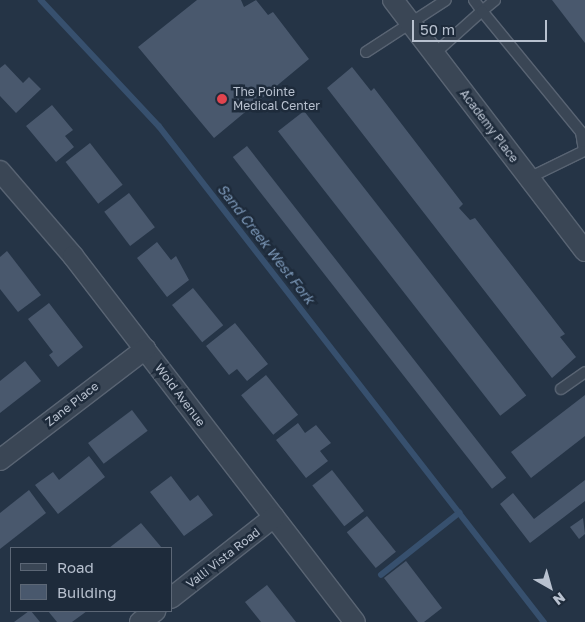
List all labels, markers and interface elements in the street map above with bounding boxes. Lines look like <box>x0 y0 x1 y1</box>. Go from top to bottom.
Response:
scale bar <box>415 10 550 42</box>
text: 50 m <box>420 20 455 38</box>
place label: The Pointe Medical Center <box>233 85 320 113</box>
street label: Academy Place <box>457 87 521 165</box>
marker: The Pointe Medical Center <box>215 92 229 106</box>
water label: Sand Creek West Fork <box>214 181 318 307</box>
street label: Wold Avenue <box>152 361 208 429</box>
street label: Zane Place <box>43 379 101 429</box>
street label: Valli Vista Road <box>183 525 263 591</box>
legend <box>10 547 172 612</box>
text: Road <box>57 558 94 576</box>
north arrow <box>525 562 575 612</box>
text: Building <box>57 583 117 601</box>
text: N <box>550 589 569 609</box>

